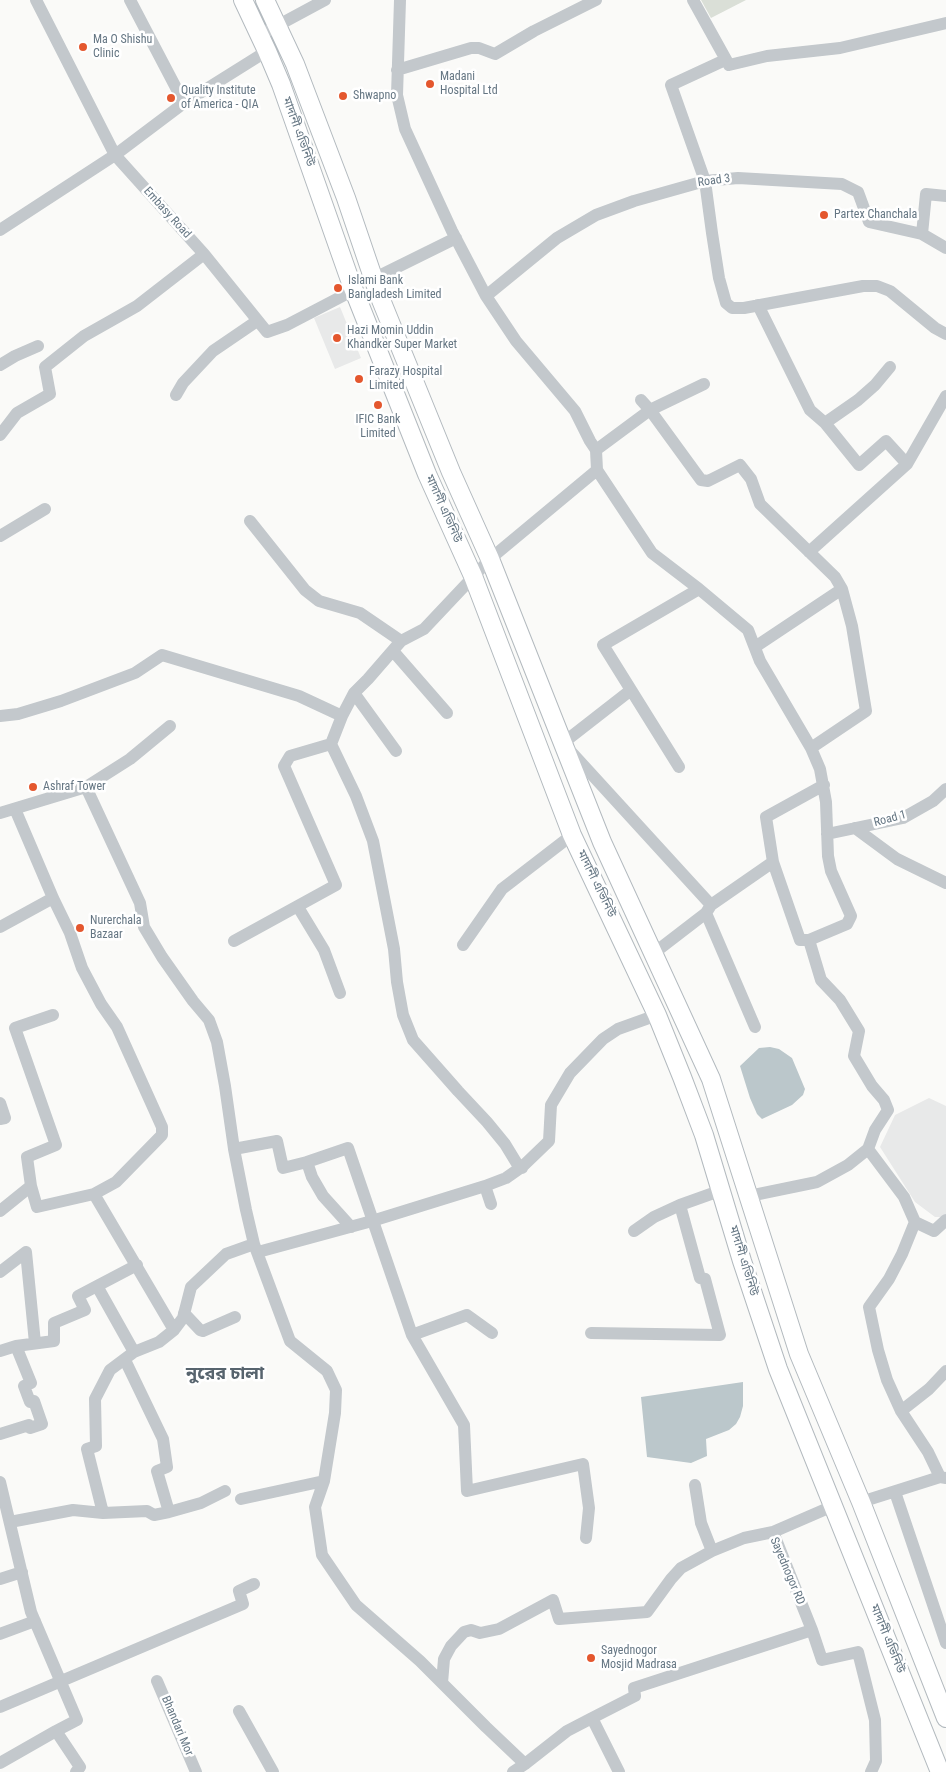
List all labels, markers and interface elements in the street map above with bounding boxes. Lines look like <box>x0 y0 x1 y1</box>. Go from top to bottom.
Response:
place label: Ma O Shishu Clinic <box>93 33 152 61</box>
marker: Ma O Shishu Clinic <box>77 41 89 53</box>
place label: Madani Hospital Ltd <box>440 70 498 98</box>
marker: Madani Hospital Ltd <box>424 78 436 90</box>
place label: Quality Institute of America - QIA <box>181 84 259 112</box>
place label: Shwapno <box>353 89 396 103</box>
marker: Shwapno <box>337 90 349 102</box>
marker: Quality Institute of America - QIA <box>165 92 177 104</box>
street label: মাদানী এভিনিউ <box>279 95 317 169</box>
street label: Road 3 <box>697 172 731 190</box>
street label: Embasy Road <box>140 184 194 242</box>
place label: Partex Chanchala <box>834 208 917 222</box>
marker: Partex Chanchala <box>818 209 830 221</box>
place label: Islami Bank Bangladesh Limited <box>348 274 442 302</box>
marker: Islami Bank Bangladesh Limited <box>332 282 344 294</box>
place label: Hazi Momin Uddin Khandker Super Market <box>347 324 457 352</box>
marker: Hazi Momin Uddin Khandker Super Market <box>331 332 343 344</box>
place label: Farazy Hospital Limited <box>369 365 442 393</box>
marker: Farazy Hospital Limited <box>353 373 365 385</box>
marker: IFIC Bank Limited <box>372 399 384 411</box>
place label: IFIC Bank Limited <box>356 413 400 441</box>
street label: মাদানী এভিনিউ <box>422 473 464 545</box>
place label: Ashraf Tower <box>43 780 106 794</box>
marker: Ashraf Tower <box>27 781 39 793</box>
street label: Road 1 <box>872 808 908 830</box>
street label: মাদানী এভিনিউ <box>574 848 618 920</box>
place label: Nurerchala Bazaar <box>90 914 142 942</box>
marker: Nurerchala Bazaar <box>74 922 86 934</box>
street label: মাদানী এভিনিউ <box>725 1224 761 1298</box>
district label: নুরের চালা <box>186 1363 264 1385</box>
street label: Sayednogor RD <box>766 1535 808 1607</box>
street label: মাদানী এভিনিউ <box>867 1603 907 1675</box>
place label: Sayednogor Mosjid Madrasa <box>601 1644 677 1672</box>
marker: Sayednogor Mosjid Madrasa <box>585 1652 597 1664</box>
street label: Bhandari Mor <box>158 1694 196 1758</box>

